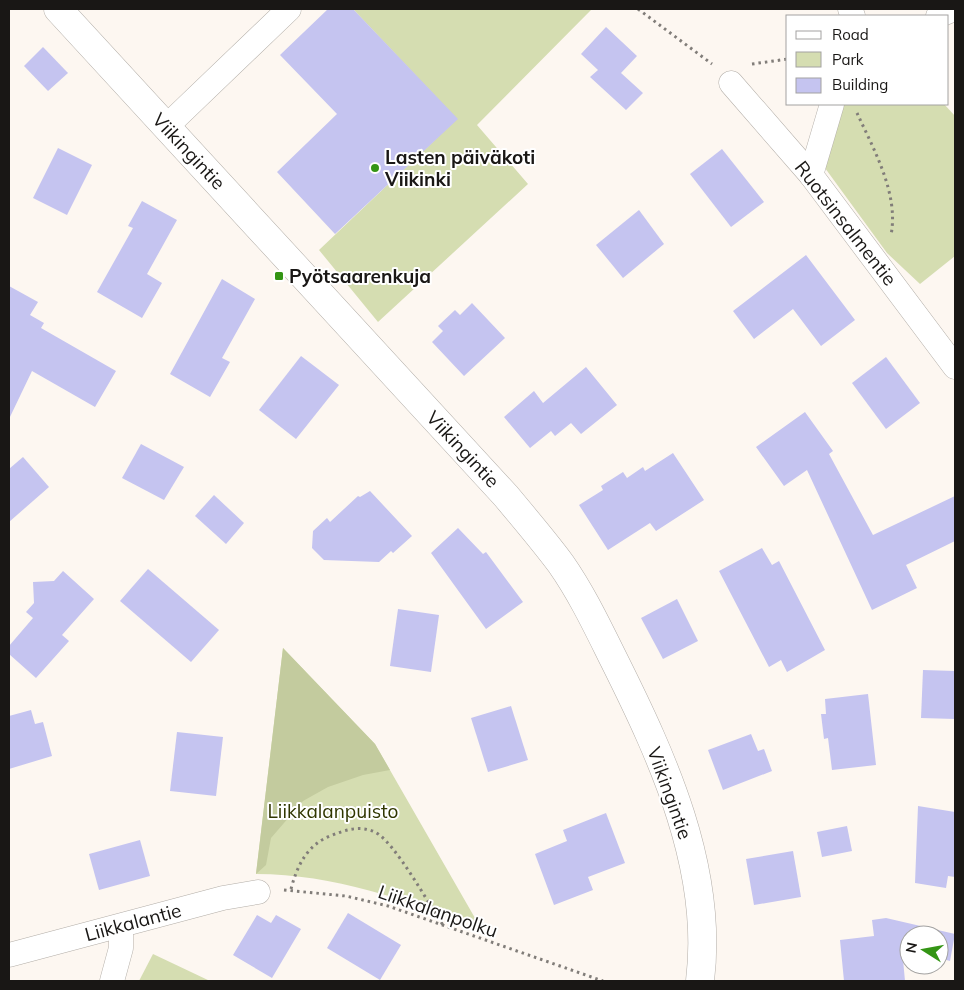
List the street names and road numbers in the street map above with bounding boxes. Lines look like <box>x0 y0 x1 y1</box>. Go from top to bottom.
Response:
street label: Viikingintie <box>147 108 231 194</box>
street label: Ruotsinsalmentie <box>790 156 902 290</box>
street label: Viikingintie <box>421 406 505 492</box>
street label: Viikingintie <box>642 744 698 842</box>
street label: Liikkalanpolku <box>375 879 501 943</box>
street label: Liikkalantie <box>82 898 184 946</box>

